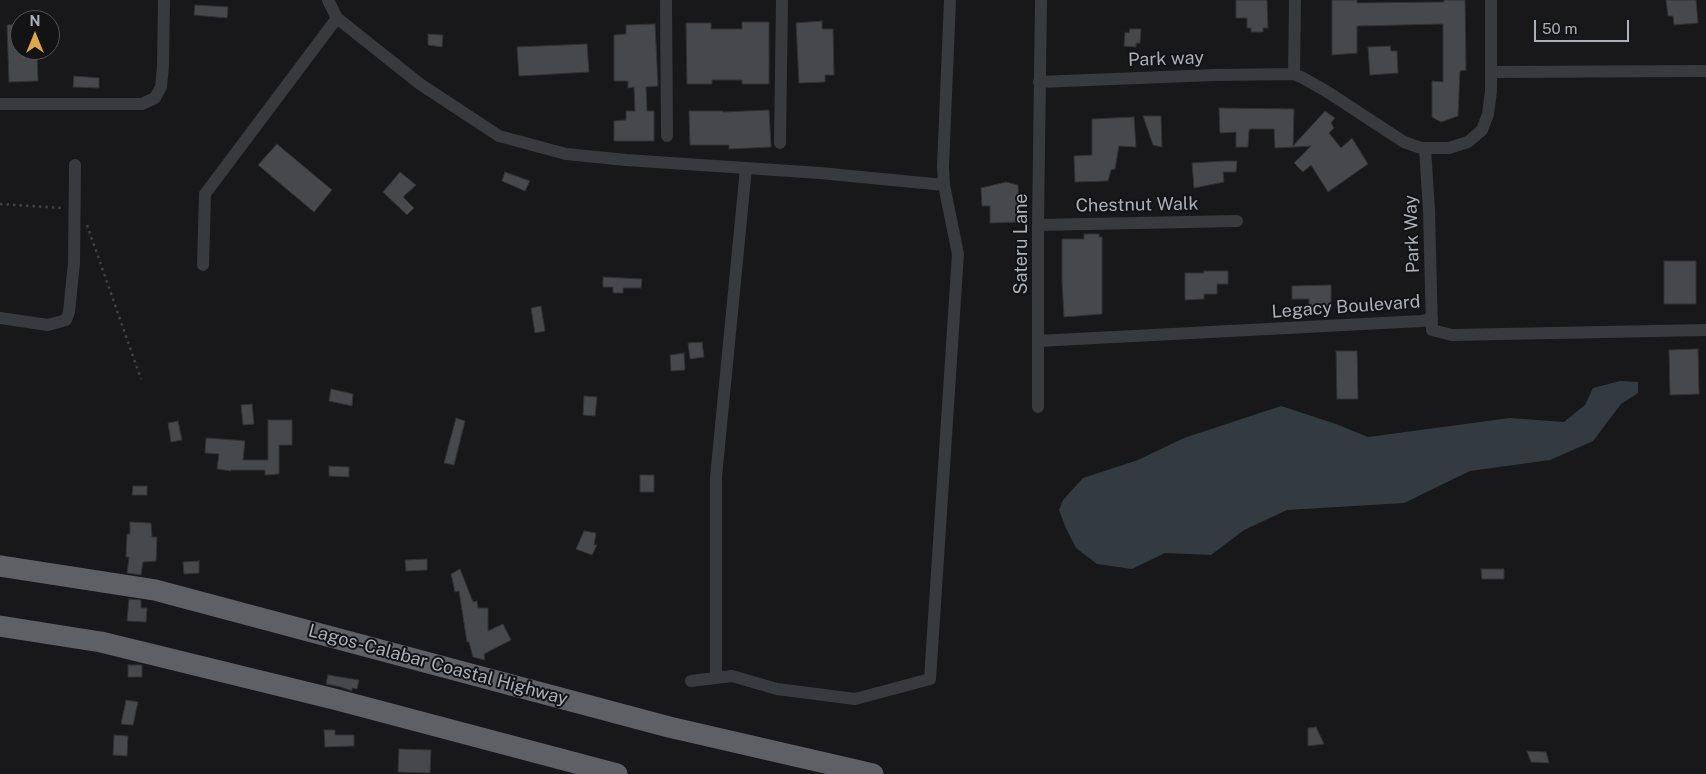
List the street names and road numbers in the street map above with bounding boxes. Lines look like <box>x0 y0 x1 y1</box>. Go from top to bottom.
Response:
street label: Park way <box>1128 47 1204 71</box>
street label: Sateru Lane <box>1010 193 1032 295</box>
street label: Chestnut Walk <box>1075 193 1199 217</box>
street label: Park Way <box>1400 194 1424 274</box>
street label: Legacy Boulevard <box>1271 291 1421 323</box>
street label: Lagos-Calabar Coastal Highway <box>306 620 570 710</box>

